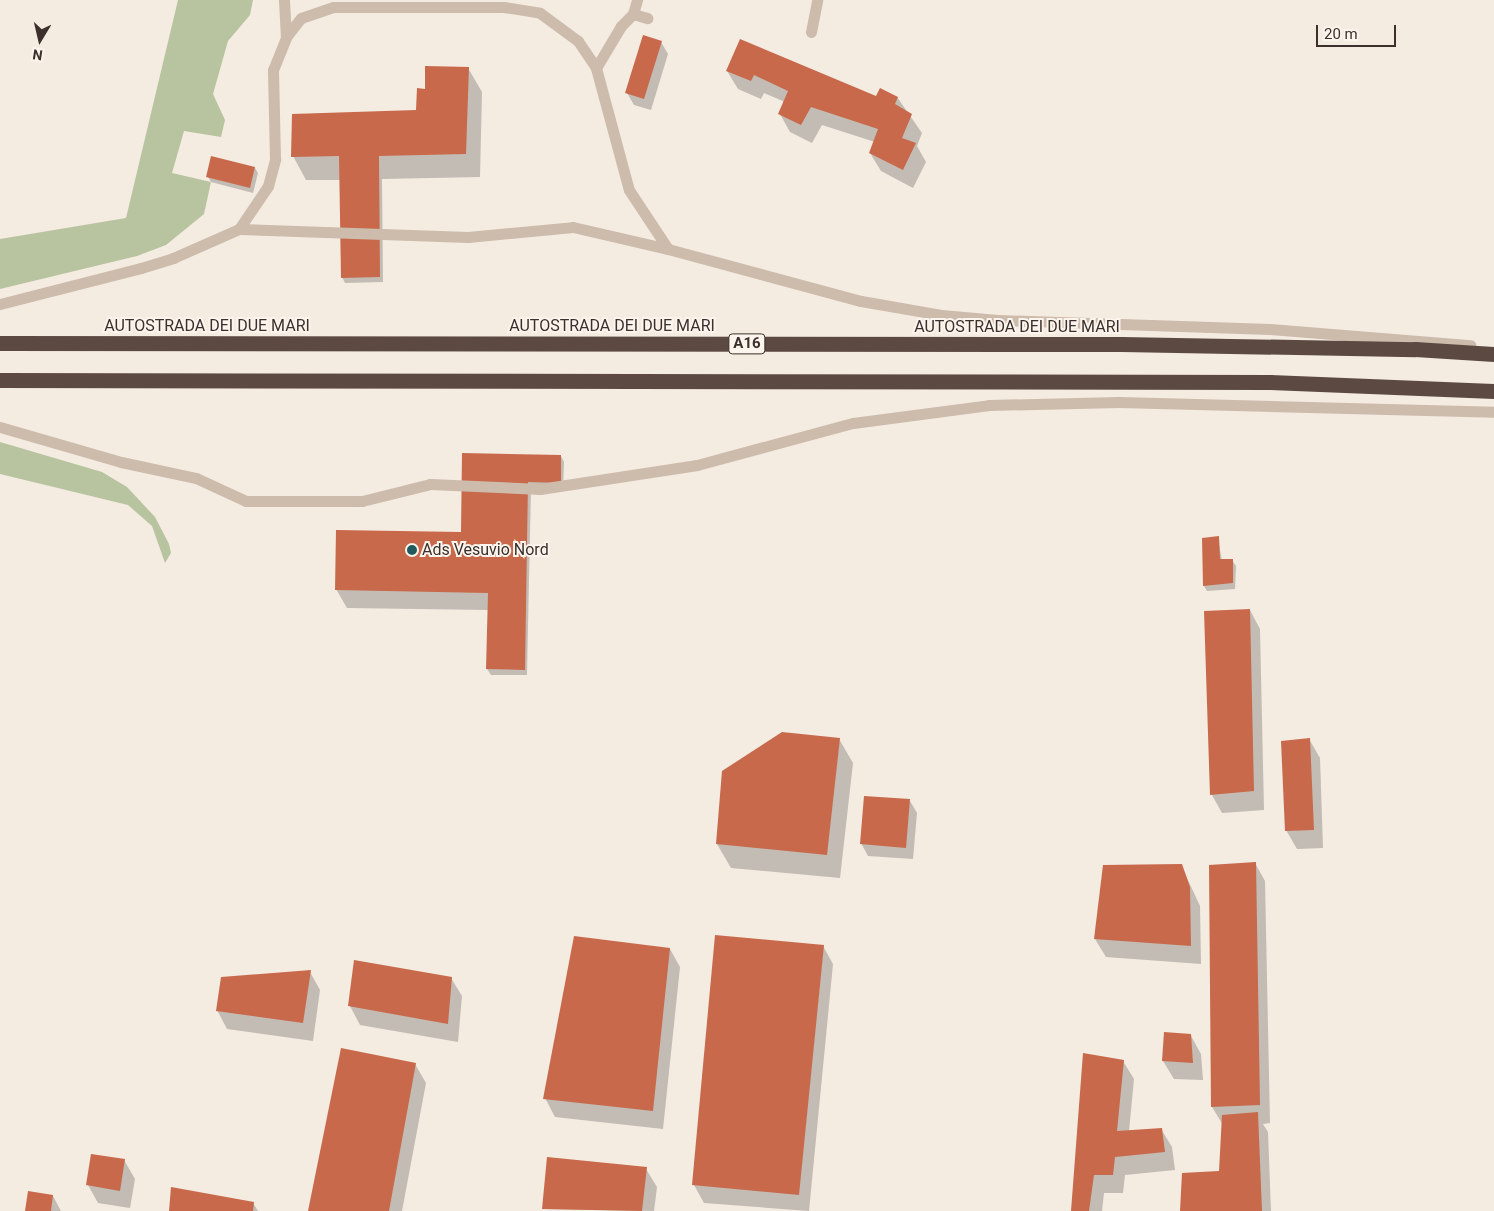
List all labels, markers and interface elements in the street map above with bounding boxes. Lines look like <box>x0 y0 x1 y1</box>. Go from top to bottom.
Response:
north arrow <box>15 15 65 65</box>
scale bar <box>1319 15 1399 47</box>
text: 20 m <box>1324 25 1358 43</box>
text: N <box>32 46 44 63</box>
street label: AUTOSTRADA DEI DUE MARI <box>104 316 310 336</box>
street label: AUTOSTRADA DEI DUE MARI <box>509 316 715 336</box>
street label: AUTOSTRADA DEI DUE MARI <box>914 317 1120 337</box>
road number: A16 <box>728 332 766 356</box>
place label: Ads Vesuvio Nord <box>422 540 549 560</box>
marker: Ads Vesuvio Nord <box>406 544 418 556</box>

